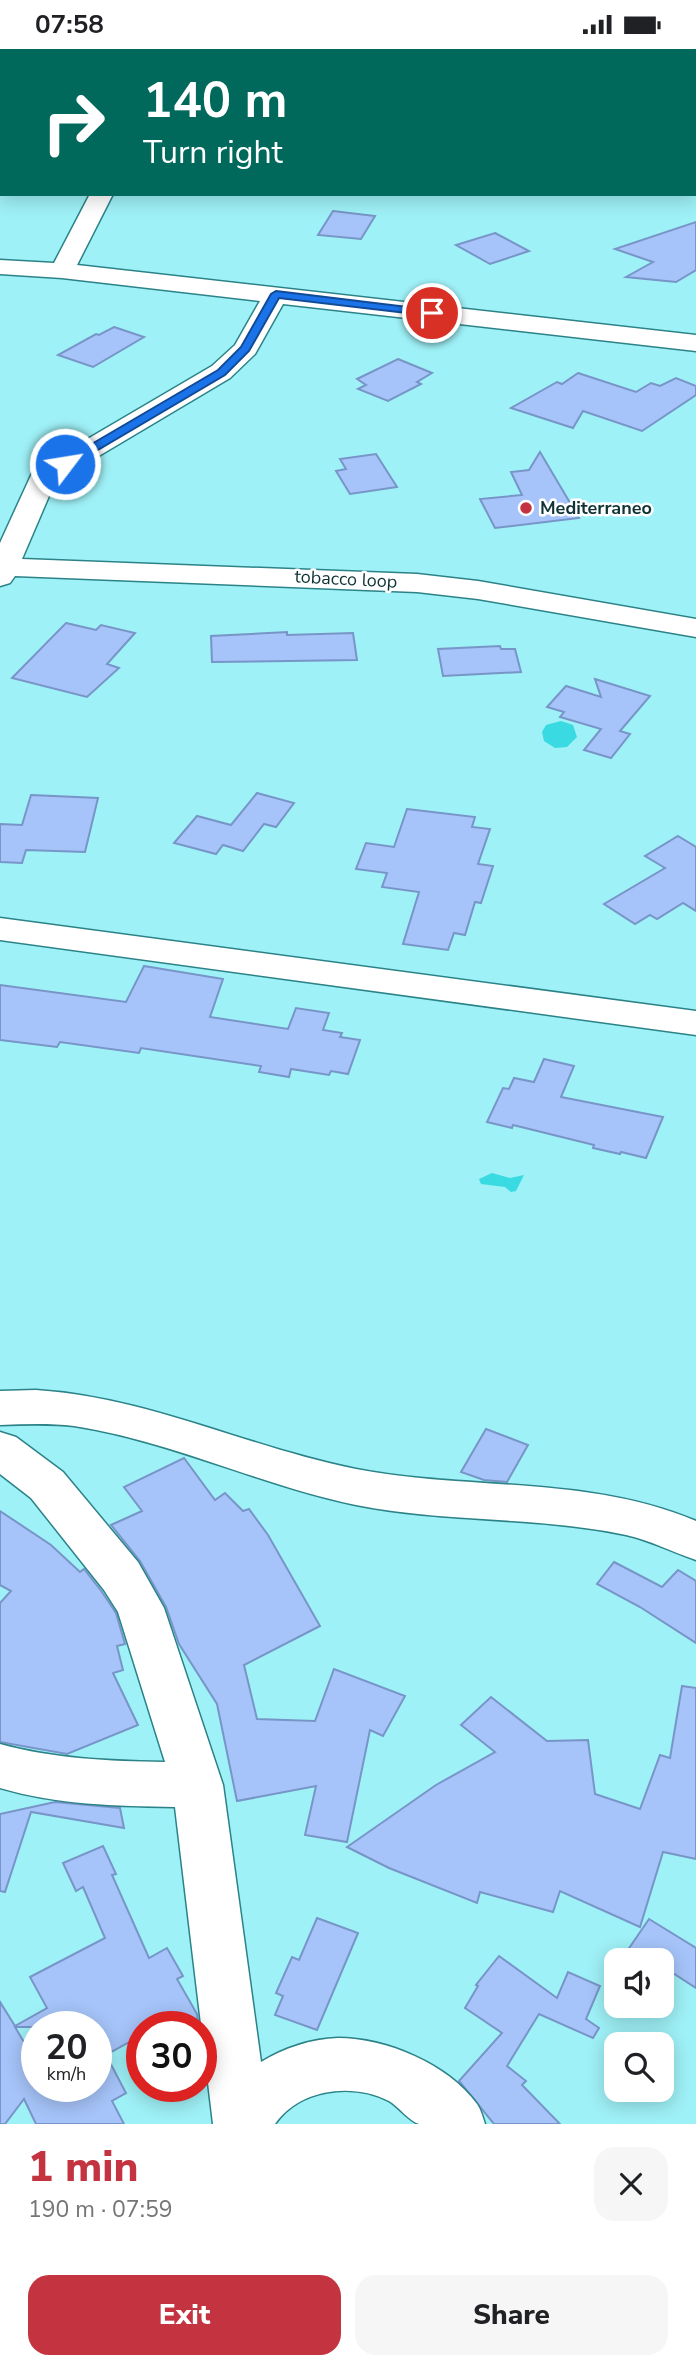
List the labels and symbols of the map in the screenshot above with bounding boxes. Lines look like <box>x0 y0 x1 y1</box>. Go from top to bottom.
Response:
pin <box>402 283 462 343</box>
position arrow <box>28 427 102 501</box>
place label: Mediterraneo <box>540 496 652 520</box>
marker: Mediterraneo <box>518 500 534 516</box>
street label: tobacco loop <box>294 564 398 594</box>
speed limit sign: 30 <box>126 2011 217 2102</box>

